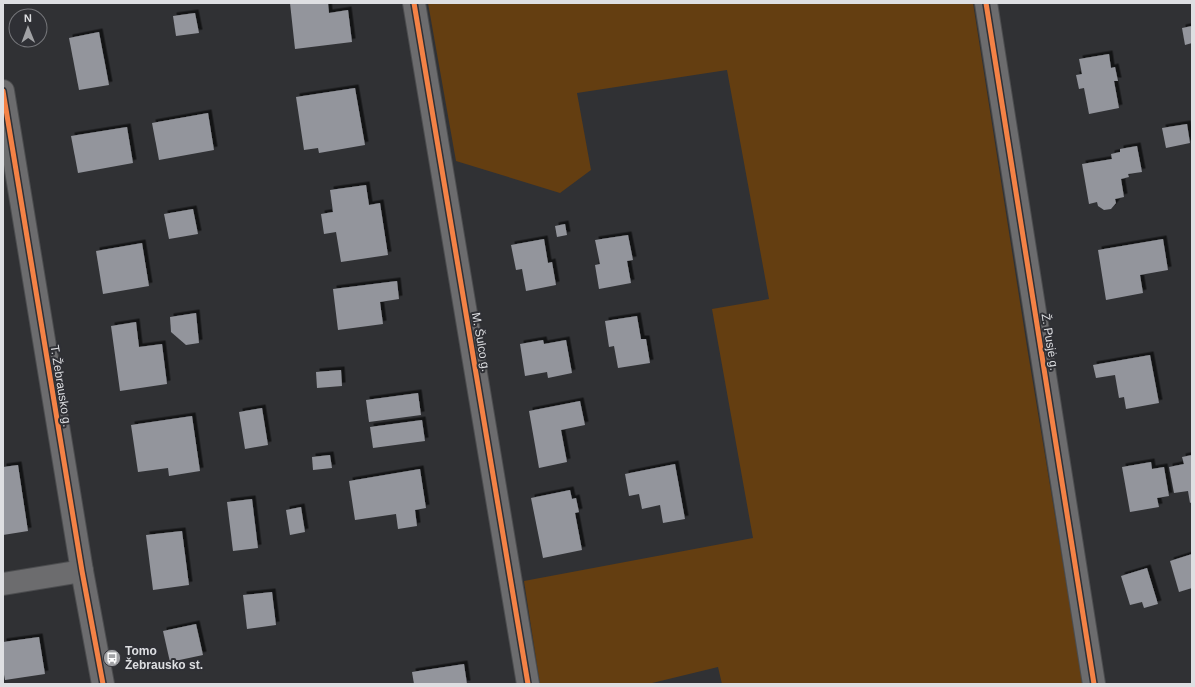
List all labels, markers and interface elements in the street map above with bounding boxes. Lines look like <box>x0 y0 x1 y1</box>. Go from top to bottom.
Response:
north arrow <box>8 8 48 48</box>
text: N <box>24 12 32 24</box>
street label: M. Šulco g. <box>469 311 494 373</box>
street label: Ž. Pusjė g. <box>1039 312 1062 371</box>
street label: T. Žebrausko g. <box>48 344 75 428</box>
place label: Tomo Žebrausko st. <box>125 644 203 672</box>
bus stop icon: Tomo Žebrausko st. <box>102 648 122 668</box>

